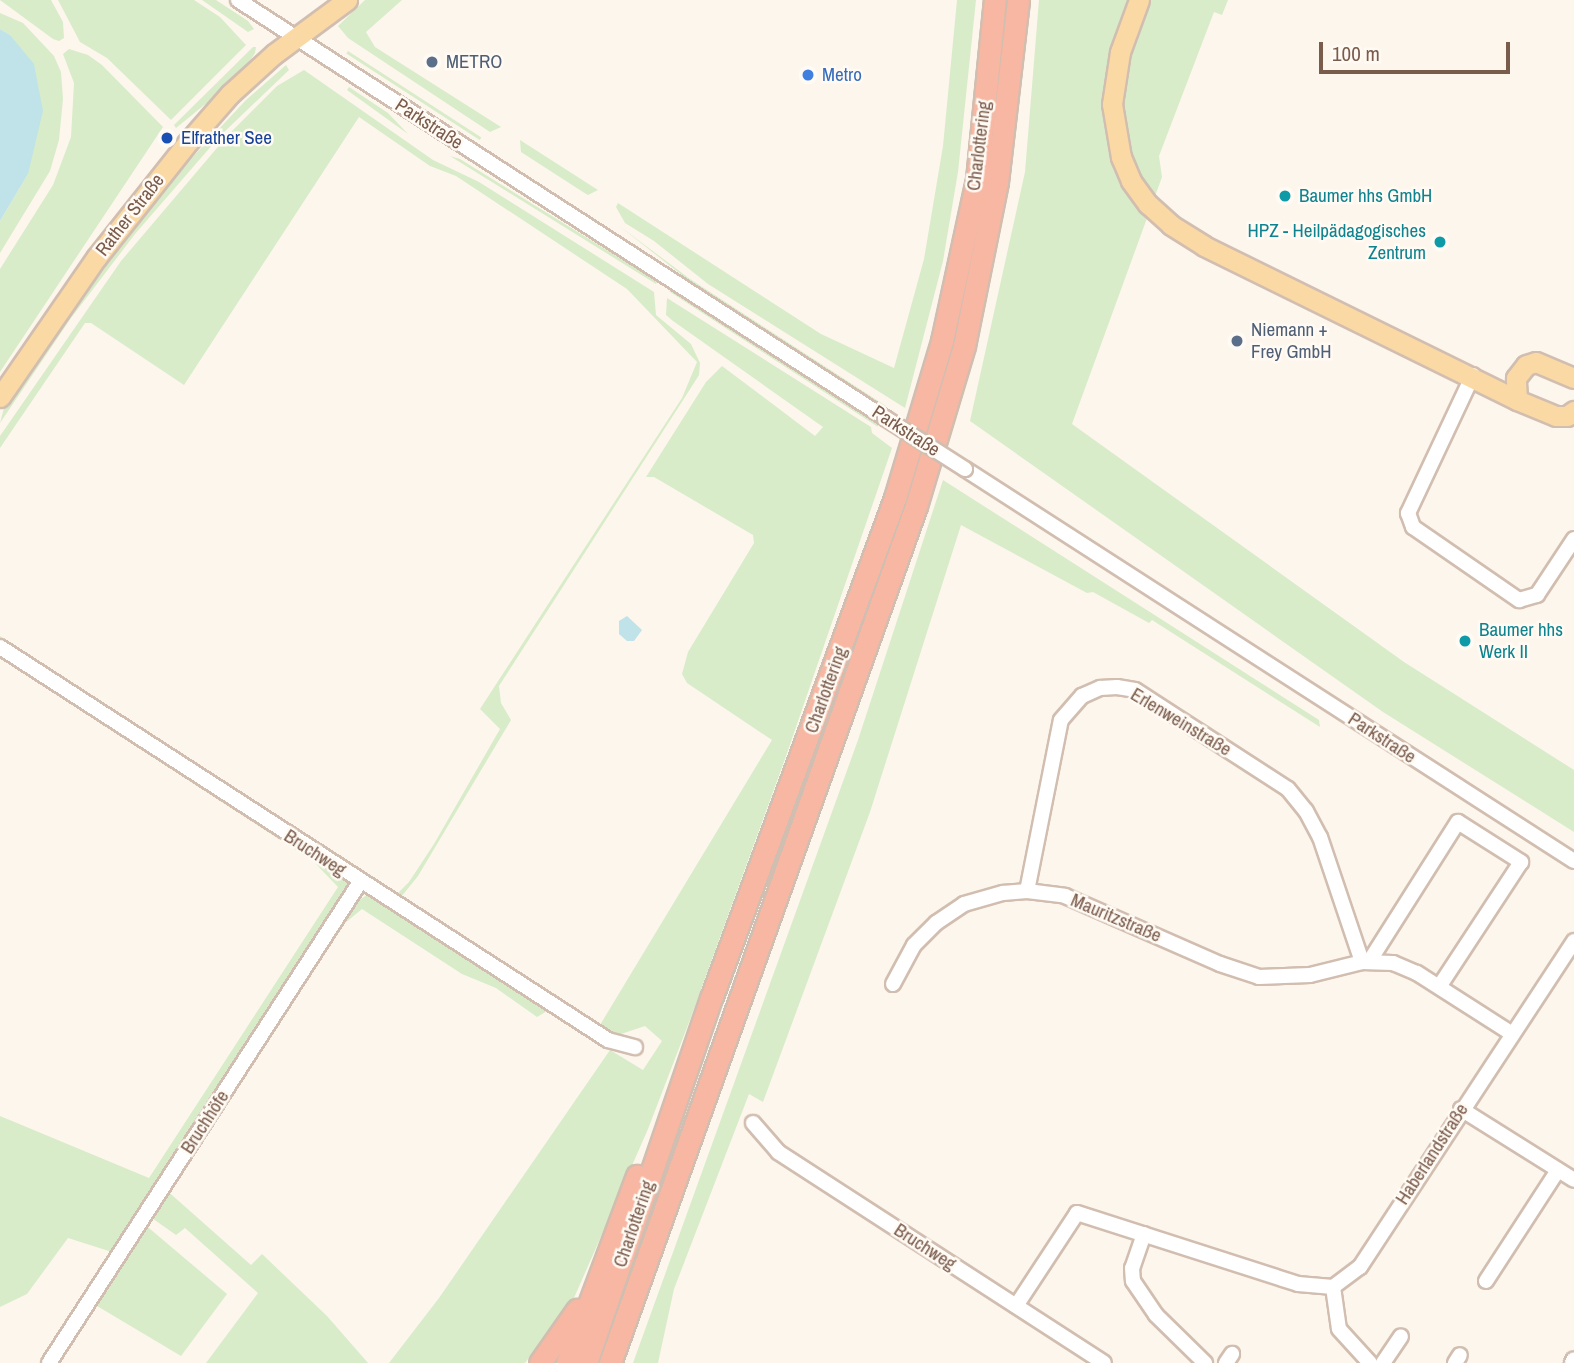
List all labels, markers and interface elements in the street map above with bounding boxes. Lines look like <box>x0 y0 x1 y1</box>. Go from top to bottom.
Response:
scale bar <box>1322 28 1513 72</box>
text: 100 m <box>1332 39 1380 68</box>
place label: METRO <box>446 51 502 73</box>
marker: METRO <box>424 54 440 70</box>
place label: Metro <box>822 64 862 86</box>
marker: Metro <box>800 67 816 83</box>
street label: Parkstraße <box>391 94 467 154</box>
street label: Charlottering <box>962 100 996 192</box>
place label: Elfrather See <box>181 127 272 149</box>
marker: Elfrather See <box>159 130 175 146</box>
street label: Rather Straße <box>91 169 169 261</box>
place label: Baumer hhs GmbH <box>1299 185 1432 207</box>
marker: Baumer hhs GmbH <box>1277 188 1293 204</box>
place label: HPZ - Heilpädagogisches Zentrum <box>1248 220 1426 264</box>
marker: HPZ - Heilpädagogisches Zentrum <box>1432 234 1448 250</box>
place label: Niemann + Frey GmbH <box>1251 319 1332 363</box>
marker: Niemann + Frey GmbH <box>1229 333 1245 349</box>
street label: Parkstraße <box>868 401 944 461</box>
place label: Baumer hhs Werk II <box>1479 619 1563 663</box>
marker: Baumer hhs Werk II <box>1457 633 1473 649</box>
street label: Charlottering <box>800 644 852 736</box>
street label: Erlenweinstraße <box>1127 683 1235 761</box>
street label: Parkstraße <box>1344 708 1420 768</box>
street label: Bruchweg <box>280 825 350 881</box>
street label: Mauritzstraße <box>1067 889 1165 947</box>
street label: Bruchhöfe <box>176 1086 234 1158</box>
street label: Haberlandstraße <box>1391 1099 1473 1209</box>
street label: Charlottering <box>609 1178 659 1270</box>
street label: Bruchweg <box>890 1219 960 1275</box>

